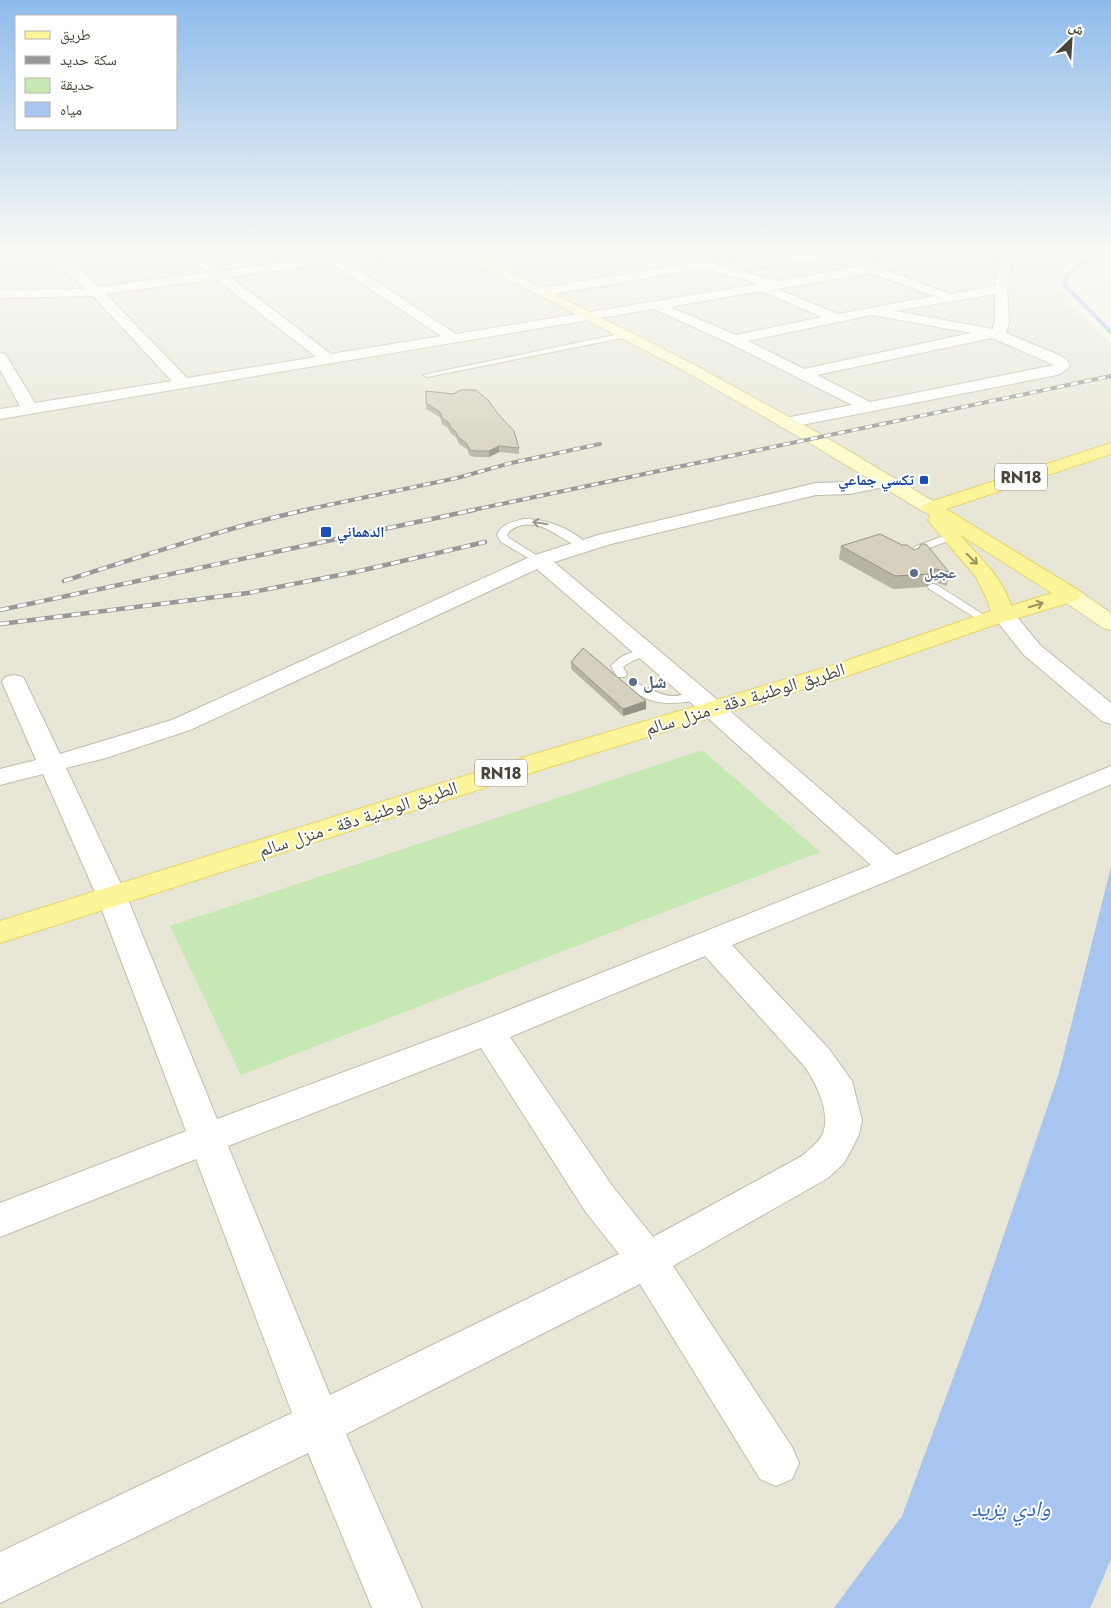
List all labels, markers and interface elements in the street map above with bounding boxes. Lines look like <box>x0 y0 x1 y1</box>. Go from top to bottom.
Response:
legend <box>15 15 178 130</box>
north arrow <box>1046 15 1096 65</box>
text: ش <box>1066 16 1088 40</box>
text: طريق <box>60 24 91 46</box>
text: سكة حديد <box>60 49 117 71</box>
text: حديقة <box>60 74 95 96</box>
text: مياه <box>60 99 82 121</box>
road number: RN18 <box>995 464 1047 491</box>
place label: تكسي جماعي <box>838 469 914 492</box>
marker: تكسي جماعي <box>918 474 930 486</box>
one-way arrow <box>532 518 548 528</box>
place label: الدهماني <box>337 521 385 544</box>
marker: الدهماني <box>319 525 333 539</box>
one-way arrow <box>965 553 977 565</box>
place label: عجيل <box>924 562 957 584</box>
marker: عجيل <box>908 567 920 579</box>
one-way arrow <box>1028 600 1044 610</box>
street label: الطريق الوطنية دقة - منزل سالم <box>642 656 848 742</box>
place label: شل <box>643 669 667 695</box>
marker: شل <box>627 676 639 688</box>
road number: RN18 <box>475 760 527 786</box>
street label: الطريق الوطنية دقة - منزل سالم <box>255 775 461 863</box>
water label: وادي يزيد <box>971 1492 1051 1526</box>

